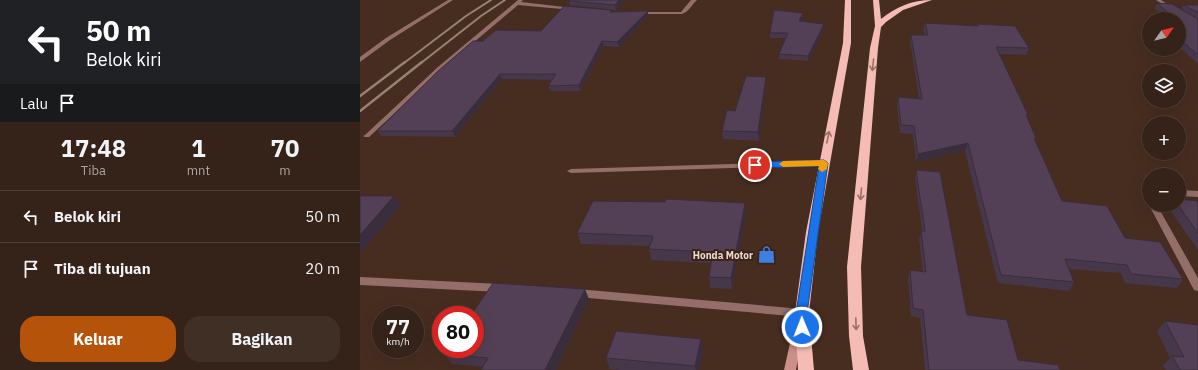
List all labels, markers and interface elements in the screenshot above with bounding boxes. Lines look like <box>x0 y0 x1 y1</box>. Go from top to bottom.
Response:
text: 50 m <box>86 12 151 49</box>
north arrow <box>1142 12 1186 56</box>
map controls <box>1142 12 1186 212</box>
icon: left <box>20 16 72 68</box>
text: Belok kiri <box>86 48 161 71</box>
one-way arrow <box>869 58 876 71</box>
button: layers <box>1142 64 1186 108</box>
icon: arrive <box>56 92 78 114</box>
text: Lalu <box>20 94 48 113</box>
button: + <box>1142 116 1186 160</box>
one-way arrow <box>825 131 833 144</box>
text: 17:48 <box>61 132 126 164</box>
text: 1 <box>191 132 206 164</box>
text: 70 <box>271 132 299 164</box>
pin <box>738 148 772 182</box>
icon: arrive <box>744 154 766 176</box>
text: Tiba <box>81 162 106 179</box>
text: mnt <box>187 162 210 179</box>
text: m <box>279 162 291 179</box>
button: − <box>1142 168 1186 212</box>
one-way arrow <box>857 187 864 200</box>
icon: left <box>20 206 42 228</box>
text: Belok kiri <box>54 207 121 226</box>
text: 50 m <box>305 207 340 226</box>
shop icon: Honda Motor <box>756 245 776 265</box>
place label: Honda Motor <box>693 249 753 262</box>
icon: arrive <box>20 258 42 280</box>
text: Tiba di tujuan <box>54 259 151 278</box>
text: 20 m <box>305 259 340 278</box>
speed limit sign: 80 <box>432 306 484 358</box>
position arrow <box>781 306 823 348</box>
text: 77 <box>386 313 410 340</box>
button: Keluar <box>20 316 176 362</box>
button: Bagikan <box>184 316 340 362</box>
one-way arrow <box>852 317 860 330</box>
text: km/h <box>386 335 410 348</box>

